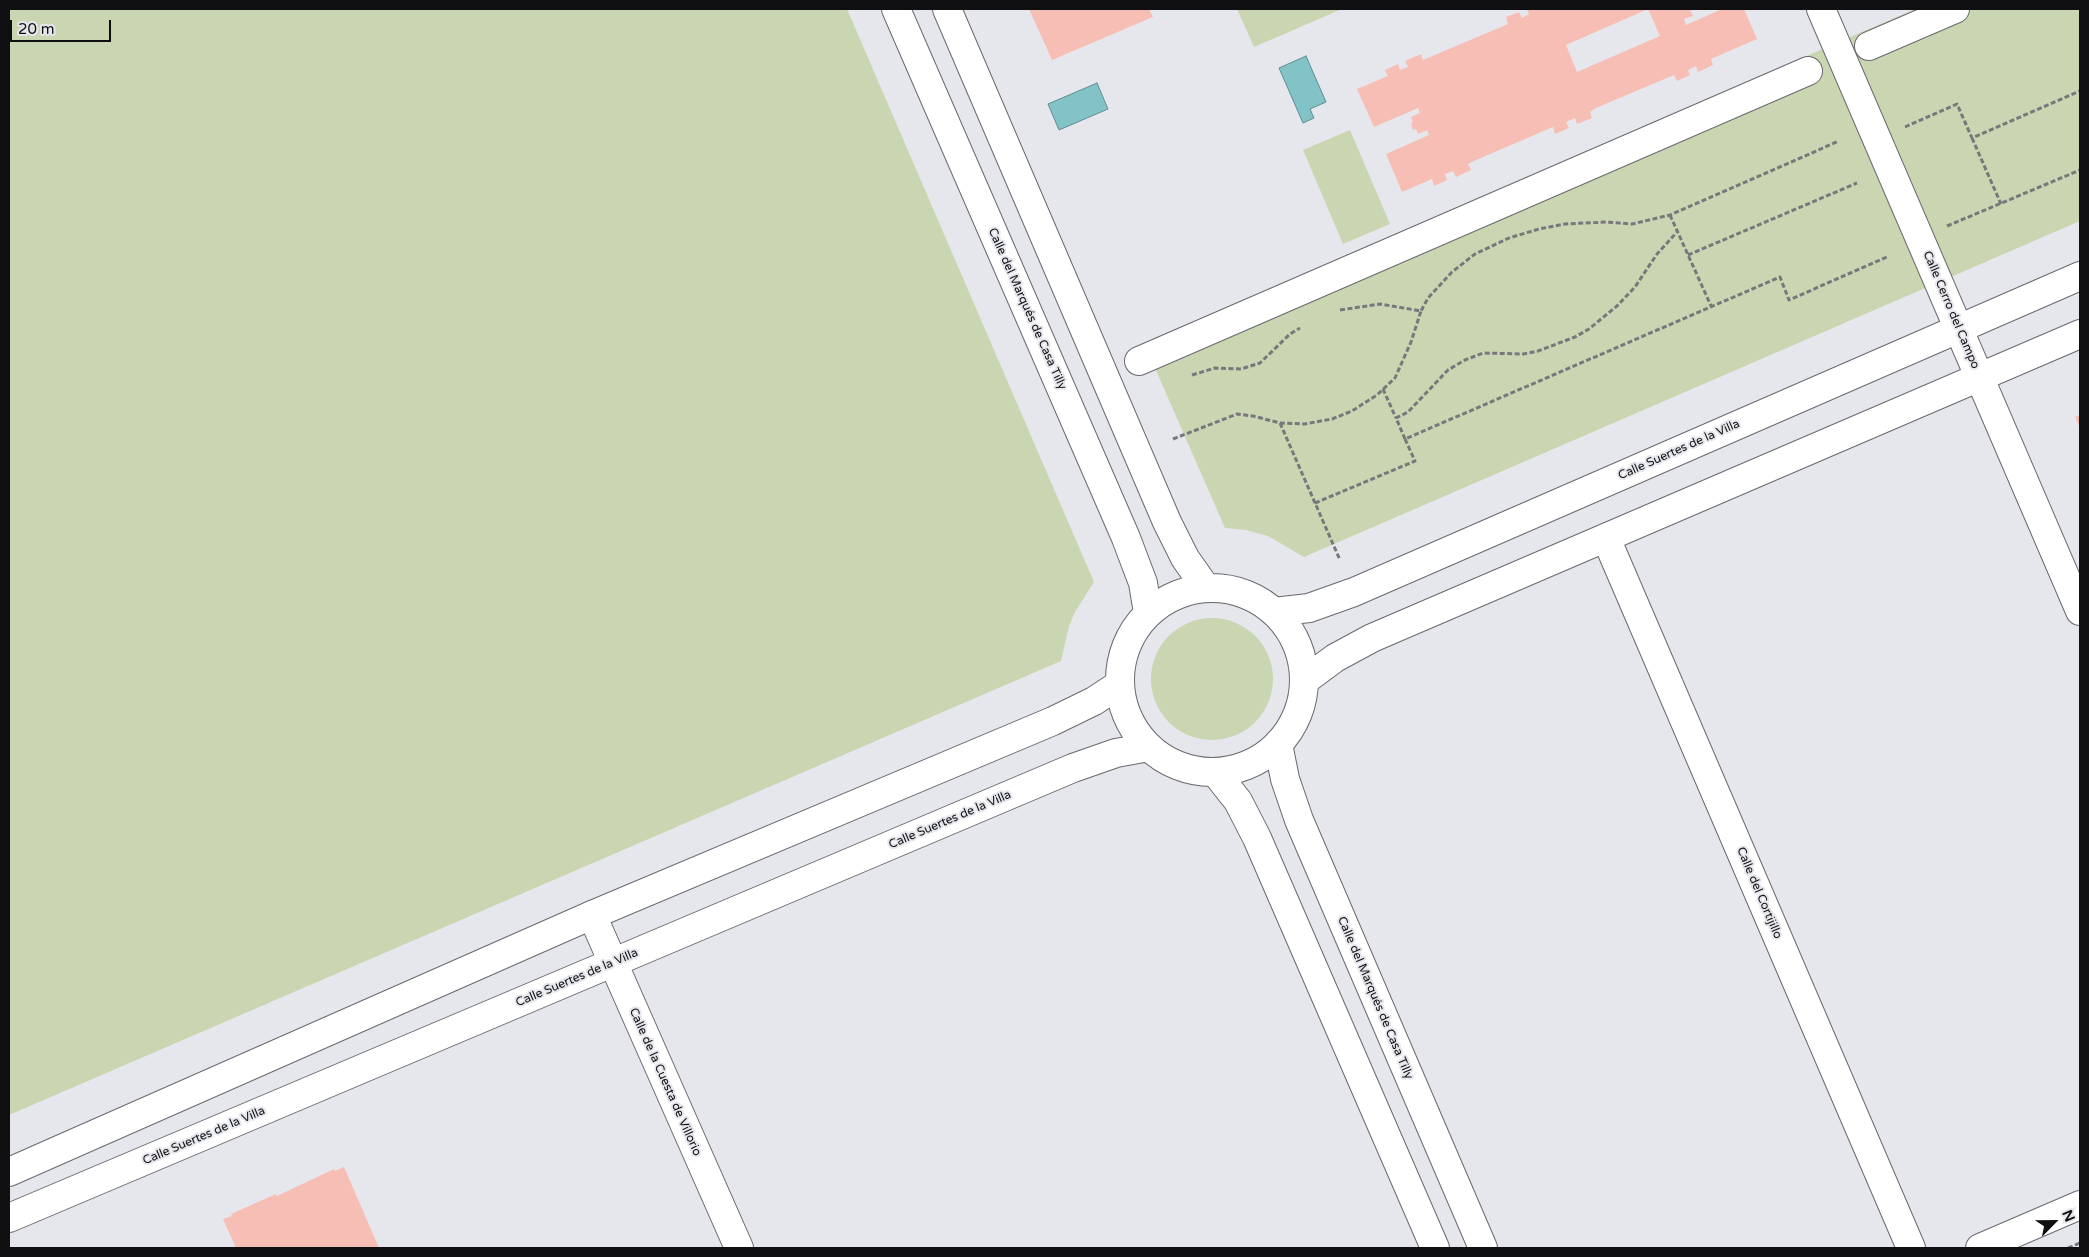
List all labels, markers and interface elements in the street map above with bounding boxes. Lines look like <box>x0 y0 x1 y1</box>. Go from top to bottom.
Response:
scale bar <box>12 10 114 42</box>
text: 20 m <box>18 20 55 38</box>
street label: Calle del Marqués de Casa Tilly <box>985 226 1069 392</box>
street label: Calle Cerro del Campo <box>1920 249 1982 371</box>
street label: Calle Suertes de la Villa <box>1616 417 1742 483</box>
street label: Calle Suertes de la Villa <box>887 788 1013 852</box>
street label: Calle del Cortijillo <box>1733 845 1785 941</box>
street label: Calle del Marqués de Casa Tilly <box>1334 914 1416 1082</box>
street label: Calle Suertes de la Villa <box>514 946 640 1010</box>
street label: Calle de la Cuesta de Villorio <box>626 1006 704 1158</box>
street label: Calle Suertes de la Villa <box>141 1104 267 1168</box>
north arrow <box>2029 1197 2079 1247</box>
text: N <box>2058 1207 2078 1224</box>

